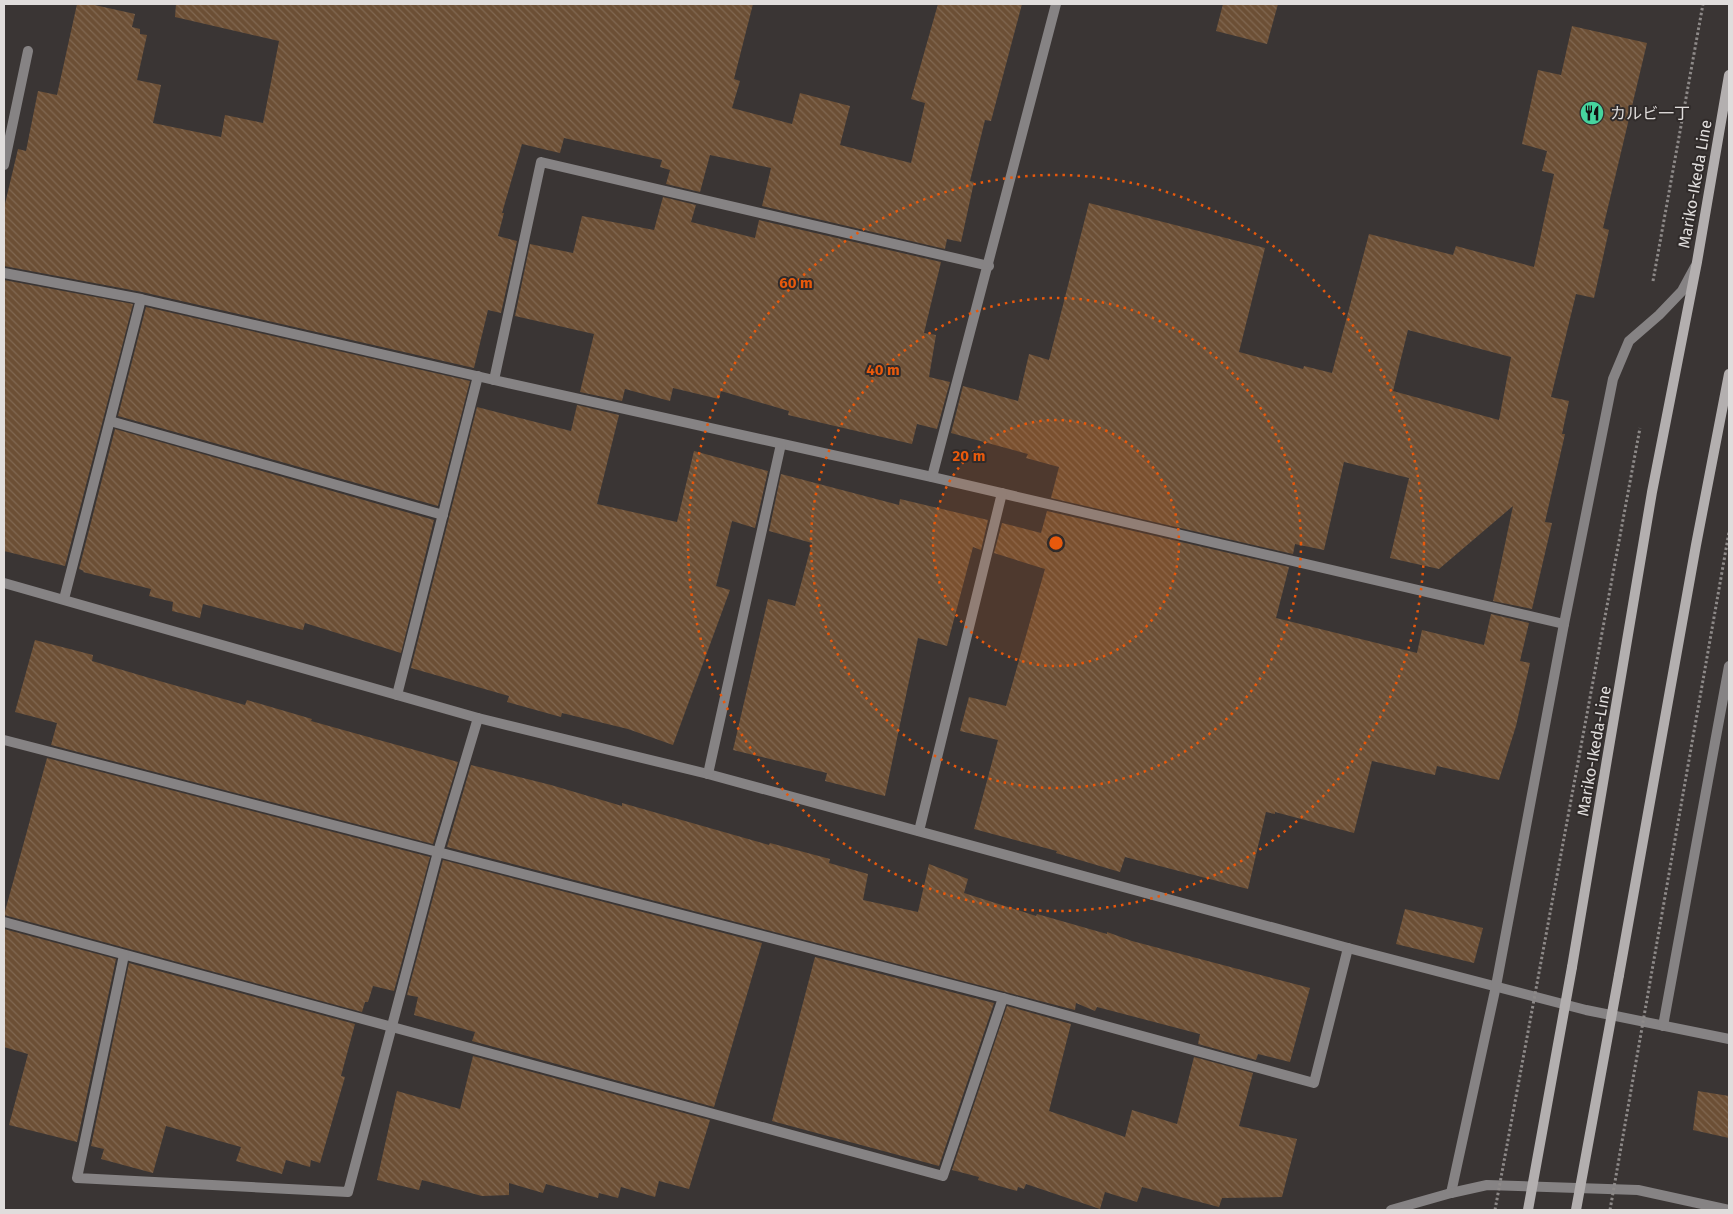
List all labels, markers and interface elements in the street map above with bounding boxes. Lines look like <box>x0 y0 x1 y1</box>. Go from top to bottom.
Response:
restaurant icon: カルビ一丁 <box>1579 100 1605 126</box>
place label: カルビ一丁 <box>1610 104 1690 123</box>
street label: Mariko-Ikeda Line <box>1674 118 1716 250</box>
text: 60 m <box>779 274 813 292</box>
text: 40 m <box>866 361 900 379</box>
text: 20 m <box>953 447 985 465</box>
centre of rings <box>1047 534 1065 552</box>
street label: Mariko-Ikeda-Line <box>1573 684 1615 818</box>

